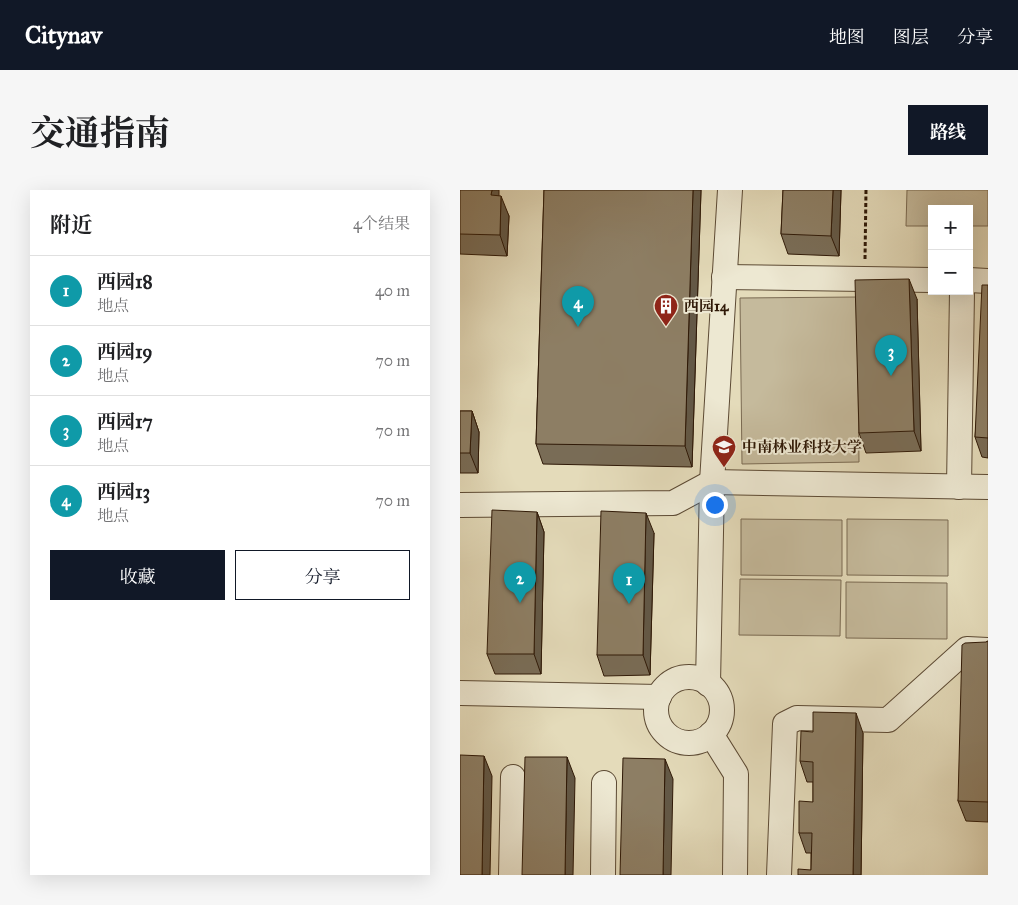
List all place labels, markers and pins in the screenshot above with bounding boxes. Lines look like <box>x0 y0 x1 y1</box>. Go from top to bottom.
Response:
pin: 4 <box>562 286 594 327</box>
building icon: 西园14 <box>653 293 679 327</box>
place label: 西园14 <box>684 297 729 316</box>
pin: 3 <box>875 335 907 376</box>
school or university icon: 中南林业科技大学 <box>711 434 737 468</box>
place label: 中南林业科技大学 <box>742 438 862 456</box>
pin: 2 <box>504 562 536 603</box>
pin: 1 <box>613 563 645 604</box>

